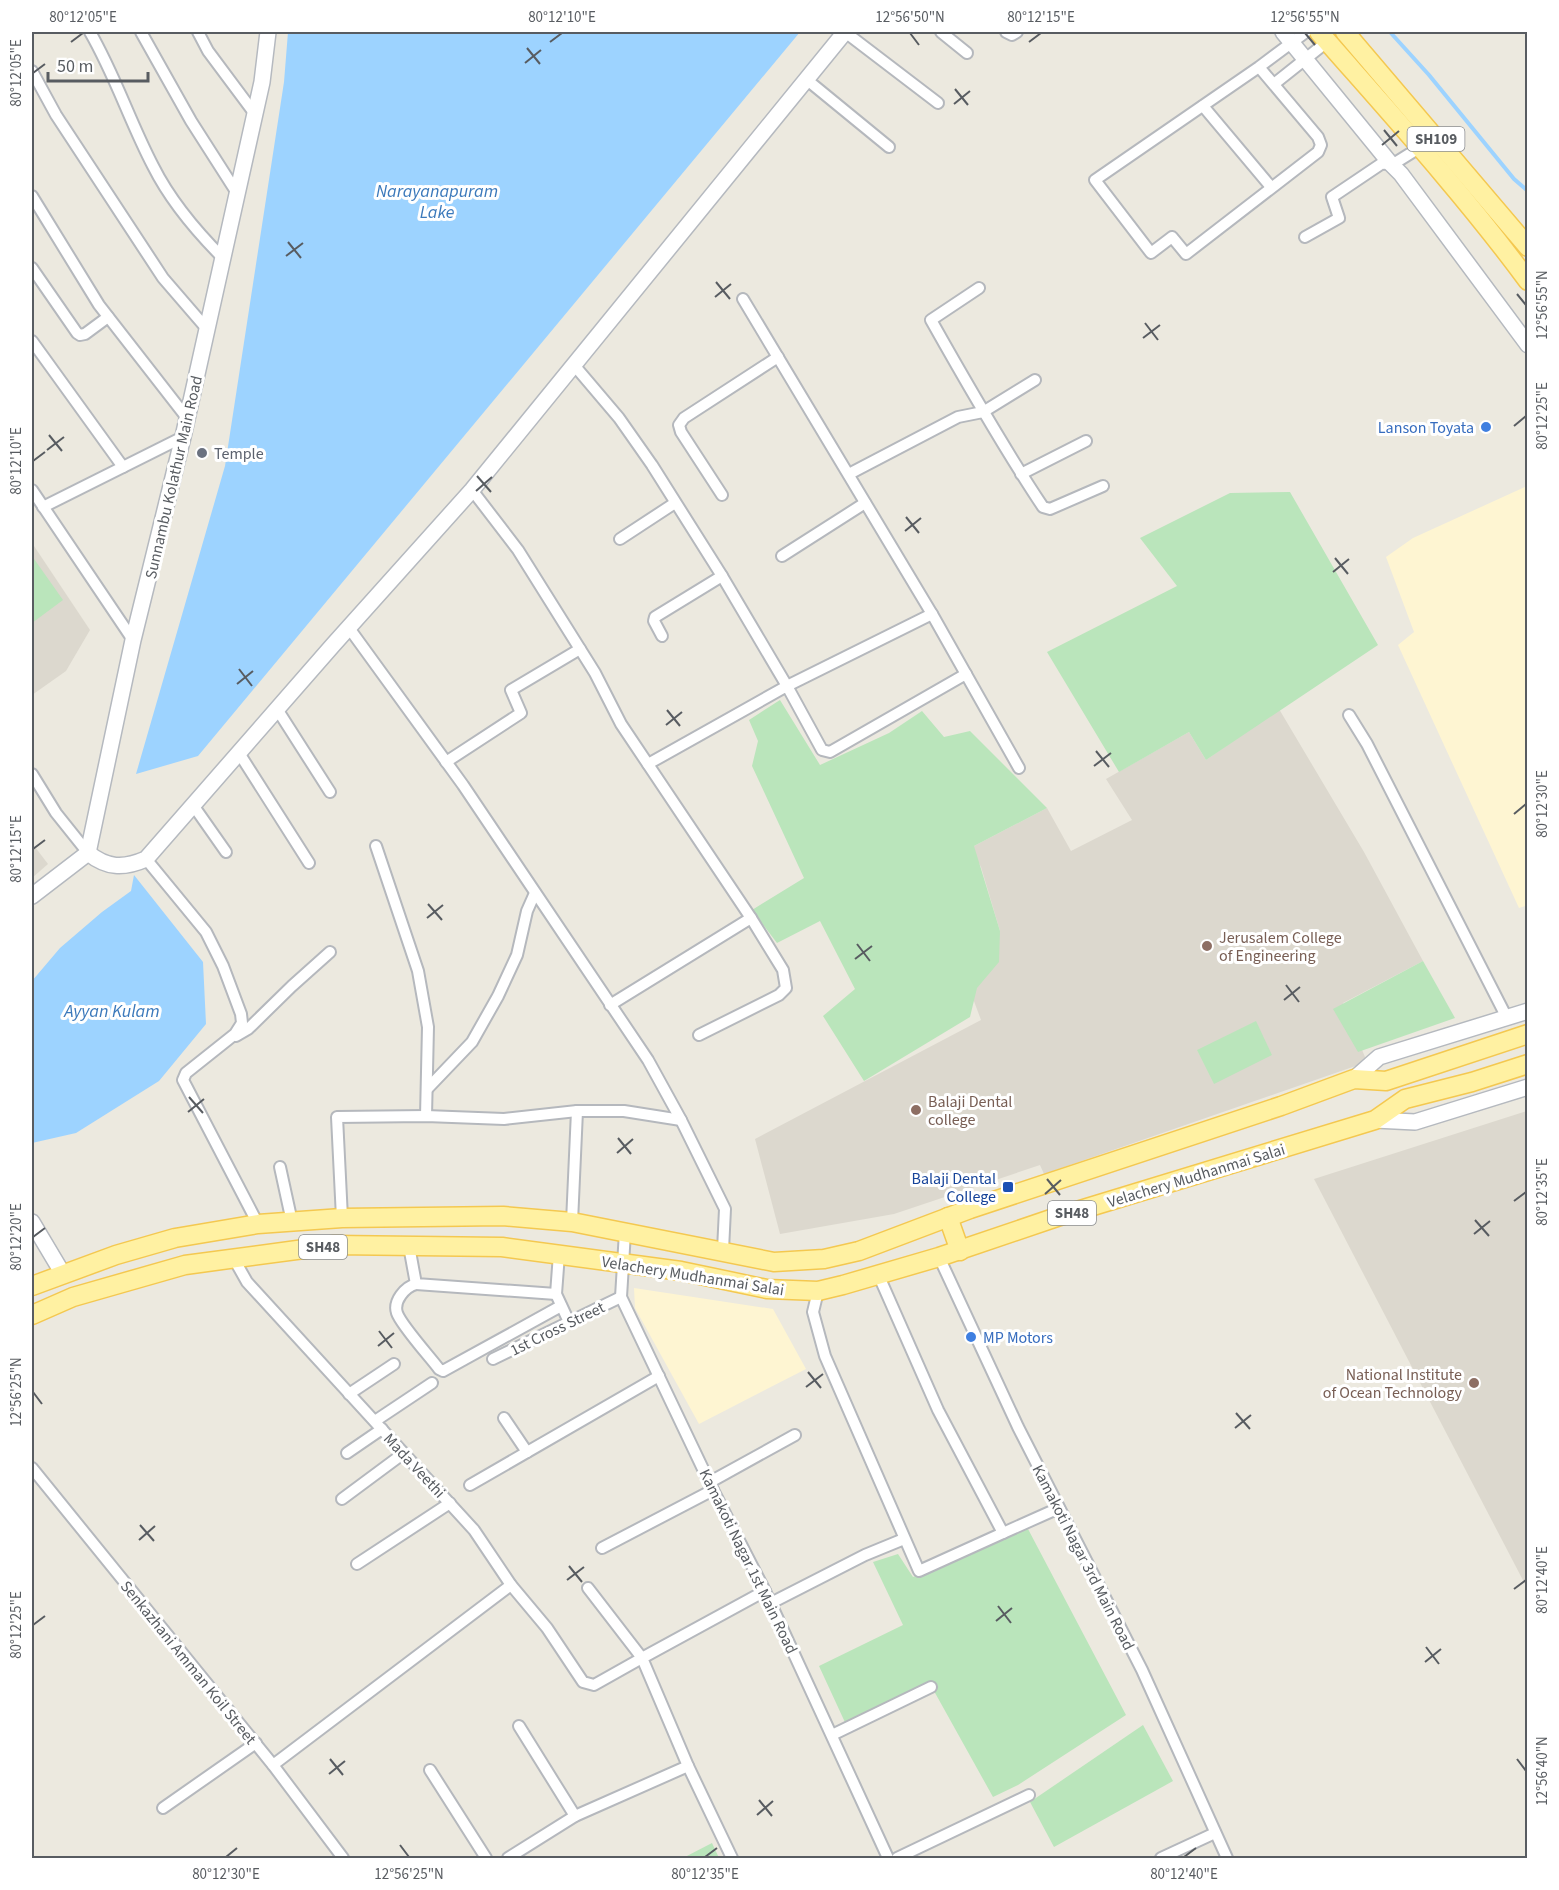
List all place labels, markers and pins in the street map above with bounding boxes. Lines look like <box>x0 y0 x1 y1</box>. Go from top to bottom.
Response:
place label: Lanson Toyata <box>1378 417 1474 439</box>
marker: Lanson Toyata <box>1479 420 1493 434</box>
place label: Temple <box>214 443 264 465</box>
marker: Temple <box>195 446 209 460</box>
place label: Jerusalem College of Engineering <box>1219 927 1342 967</box>
marker: Jerusalem College of Engineering <box>1200 939 1214 953</box>
place label: Balaji Dental college <box>928 1091 1012 1131</box>
marker: Balaji Dental college <box>909 1103 923 1117</box>
place label: Balaji Dental College <box>912 1168 996 1208</box>
marker: Balaji Dental College <box>1001 1180 1015 1194</box>
place label: MP Motors <box>983 1327 1053 1349</box>
marker: MP Motors <box>964 1330 978 1344</box>
place label: National Institute of Ocean Technology <box>1323 1364 1463 1404</box>
marker: National Institute of Ocean Technology <box>1467 1376 1481 1390</box>

